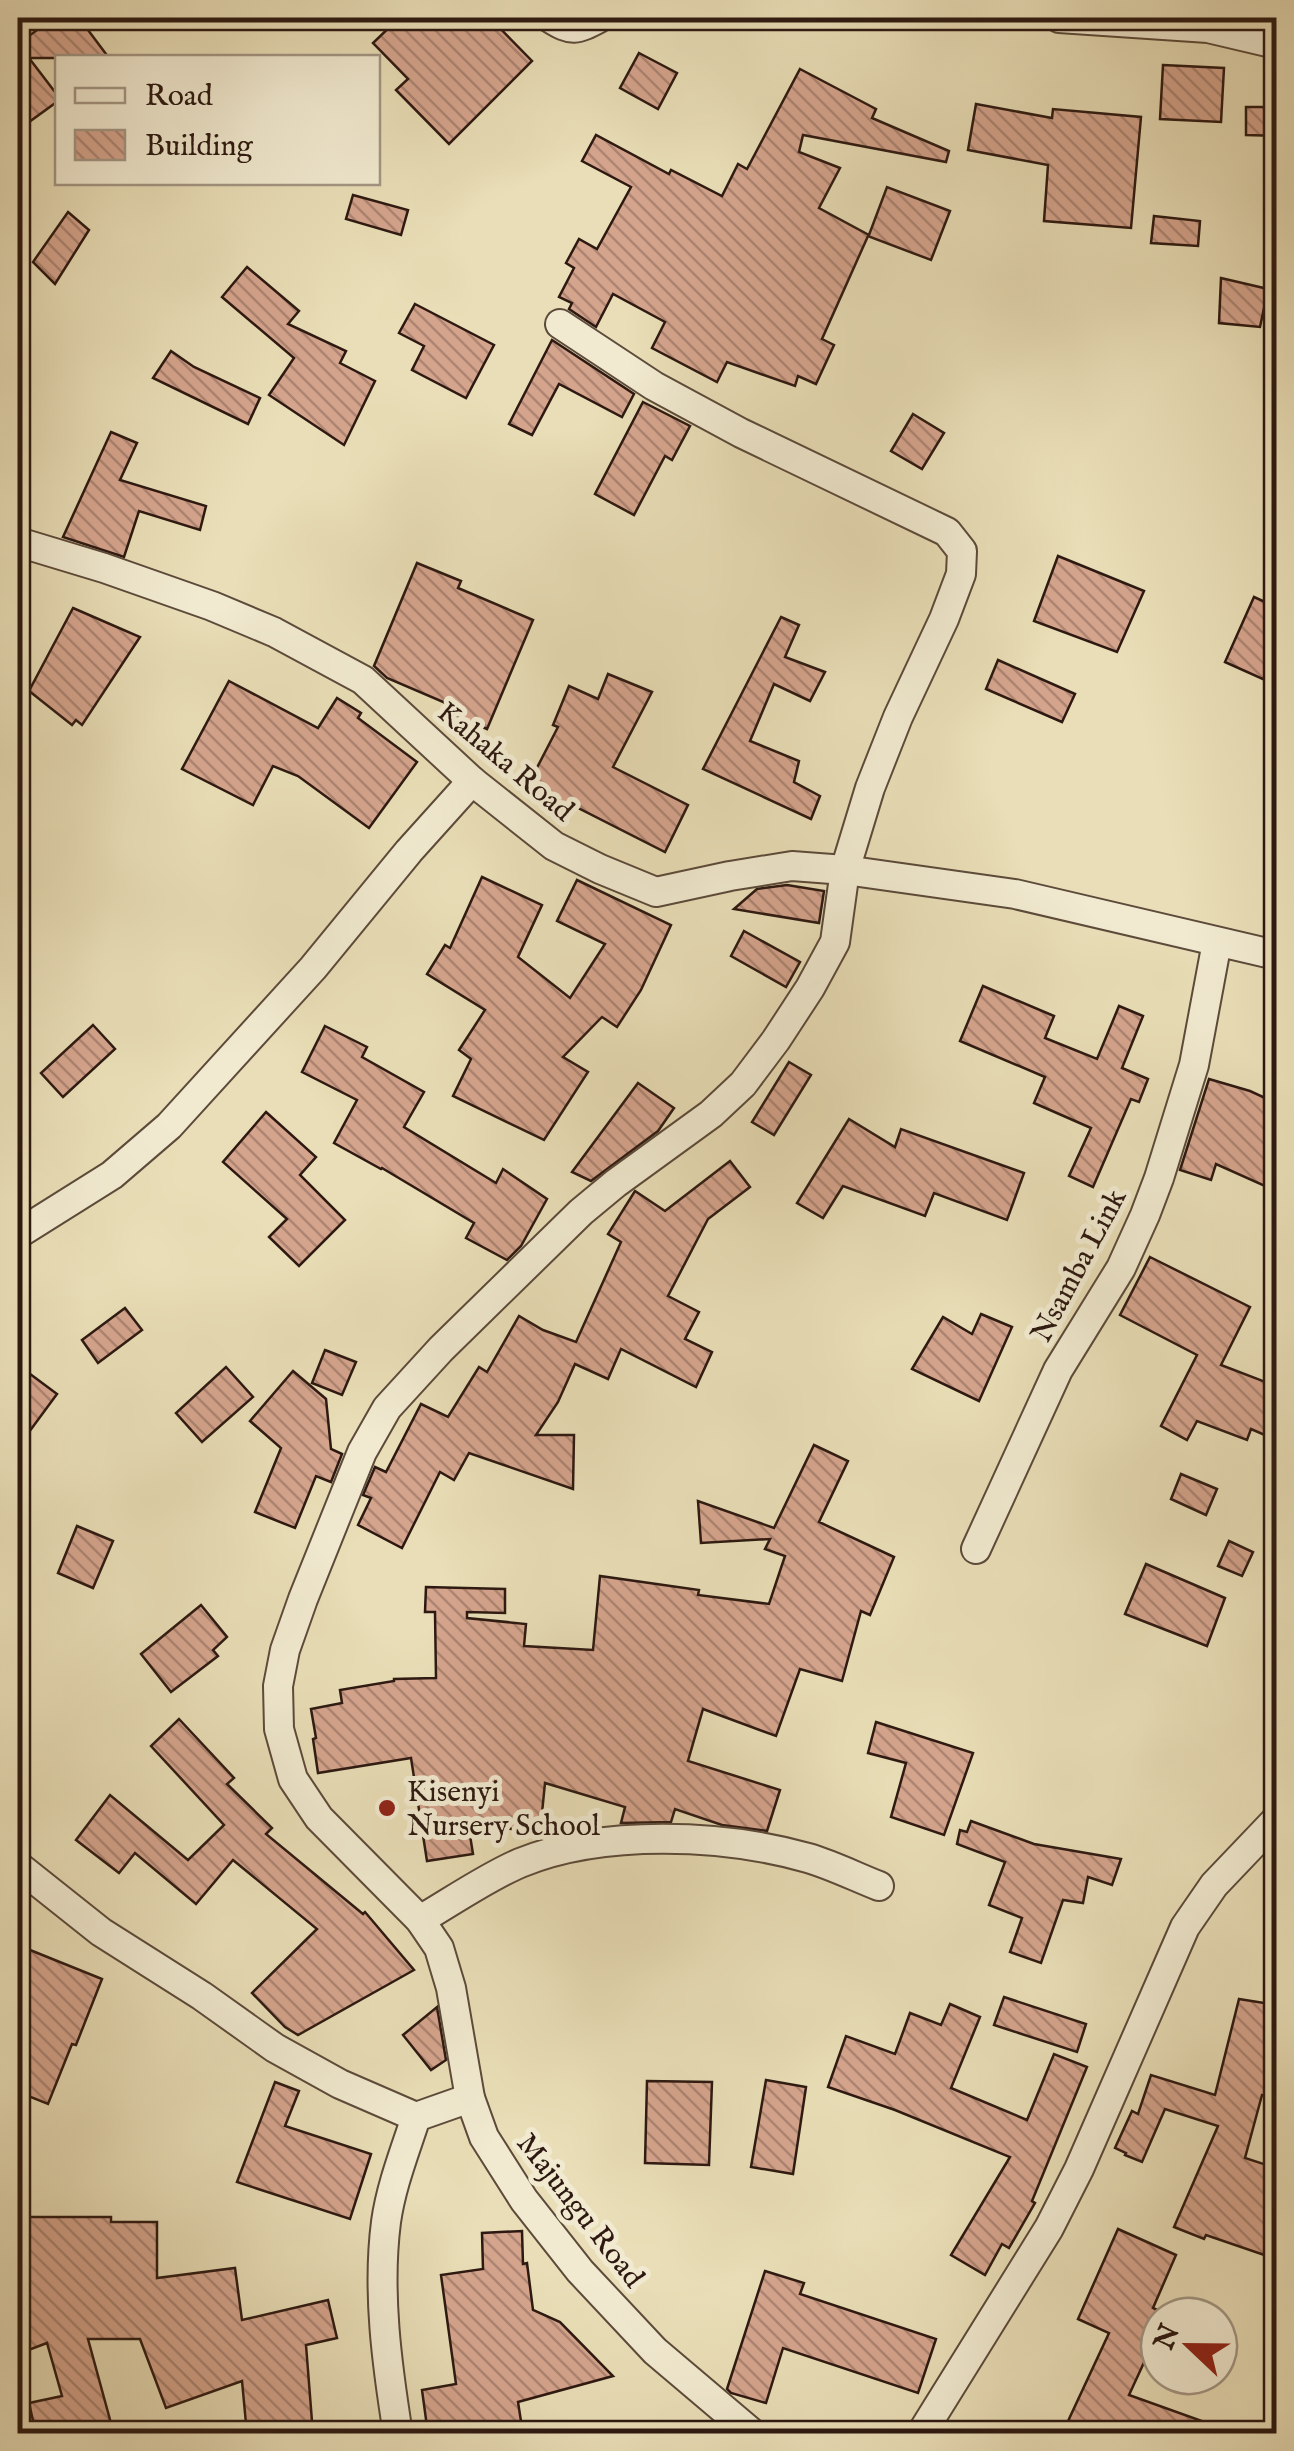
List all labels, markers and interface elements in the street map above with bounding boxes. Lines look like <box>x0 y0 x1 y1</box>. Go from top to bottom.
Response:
legend <box>55 55 380 185</box>
text: Road <box>145 78 214 116</box>
text: Building <box>145 128 254 166</box>
street label: Kahaka Road <box>429 694 582 831</box>
street label: Nsamba Link <box>1023 1182 1137 1349</box>
place label: Kisenyi Nursery School <box>407 1774 601 1846</box>
marker: Kisenyi Nursery School <box>376 1797 398 1819</box>
street label: Majungu Road <box>507 2126 652 2297</box>
north arrow <box>1139 2296 1239 2396</box>
text: N <box>1147 2320 1189 2356</box>

